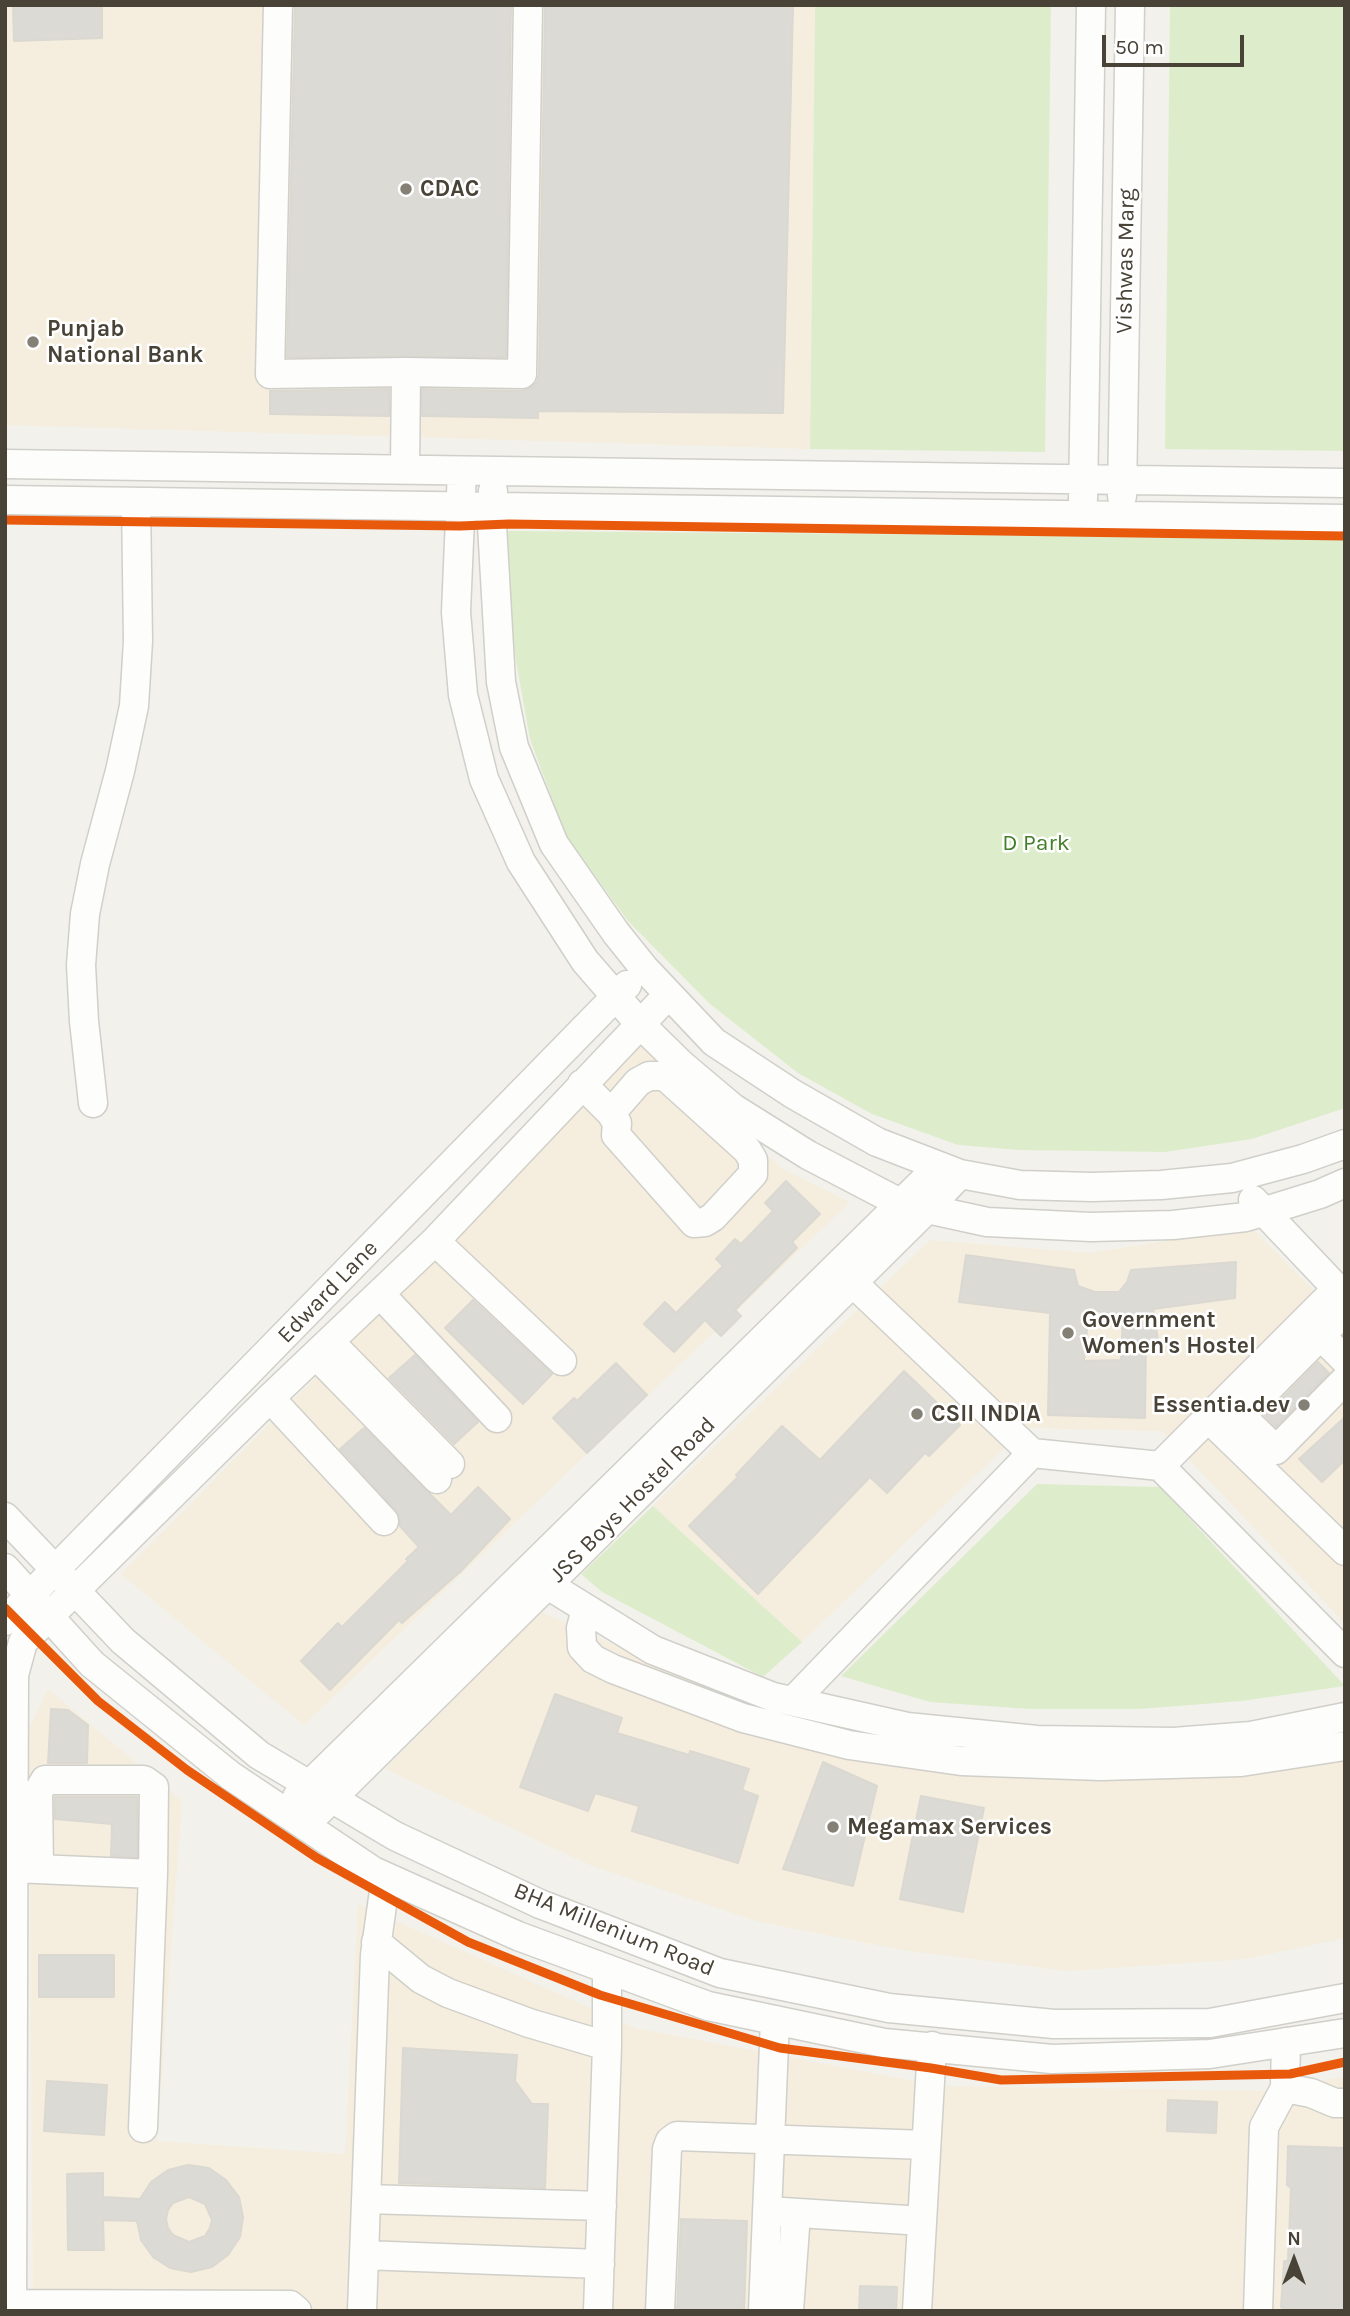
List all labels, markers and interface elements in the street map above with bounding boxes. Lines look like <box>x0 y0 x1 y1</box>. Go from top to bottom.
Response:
scale bar <box>1105 21 1247 65</box>
text: 50 m <box>1115 35 1164 59</box>
place label: CDAC <box>420 175 479 203</box>
marker: CDAC <box>398 181 414 197</box>
street label: Vishwas Marg <box>1111 188 1141 334</box>
place label: Punjab National Bank <box>47 315 203 369</box>
marker: Punjab National Bank <box>25 334 41 350</box>
park label: D Park <box>1002 829 1070 857</box>
street label: Edward Lane <box>272 1235 384 1349</box>
place label: Government Women's Hostel <box>1082 1306 1256 1360</box>
marker: Government Women's Hostel <box>1060 1325 1076 1341</box>
place label: Essentia.dev <box>1152 1391 1290 1419</box>
marker: Essentia.dev <box>1296 1397 1312 1413</box>
place label: CSII INDIA <box>931 1400 1041 1428</box>
marker: CSII INDIA <box>909 1406 925 1422</box>
street label: JSS Boys Hostel Road <box>544 1411 722 1589</box>
place label: Megamax Services <box>847 1813 1052 1841</box>
marker: Megamax Services <box>825 1819 841 1835</box>
street label: BHA Millenium Road <box>510 1877 718 1983</box>
north arrow <box>1259 2225 1329 2295</box>
text: N <box>1287 2228 1301 2250</box>

